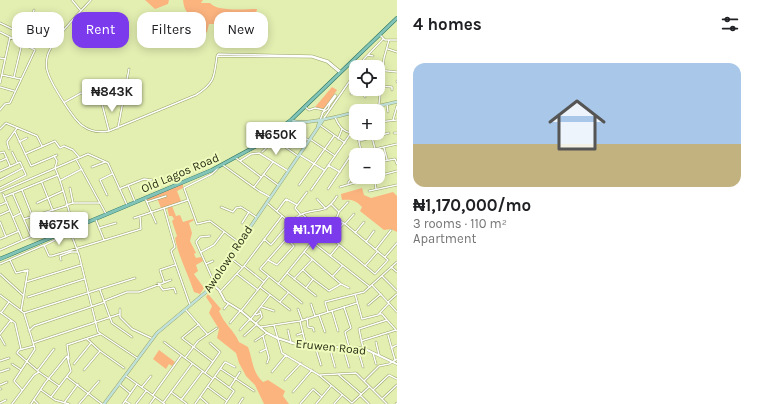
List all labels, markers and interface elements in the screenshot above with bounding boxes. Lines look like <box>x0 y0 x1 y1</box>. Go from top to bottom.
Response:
chip: Buy <box>12 12 64 48</box>
chip: Rent <box>72 12 129 48</box>
chip: Filters <box>137 12 206 48</box>
chip: New <box>214 12 268 48</box>
icon: filters <box>719 13 741 35</box>
text: 4 homes <box>413 14 482 34</box>
map controls <box>349 60 385 184</box>
button: locate <box>349 60 385 96</box>
pin: ₦843K <box>84 79 140 113</box>
text: ₦843K <box>91 84 133 99</box>
icon: home <box>541 89 613 161</box>
button: + <box>349 104 385 140</box>
pin: ₦650K <box>248 122 304 156</box>
text: ₦650K <box>255 127 297 142</box>
button: − <box>349 148 385 184</box>
street label: Old Lagos Road <box>139 150 221 196</box>
text: ₦1,170,000/mo <box>413 195 531 215</box>
pin: ₦675K <box>31 212 87 246</box>
text: 3 rooms · 110 m² <box>413 216 507 231</box>
text: ₦675K <box>39 217 79 232</box>
pin: ₦1.17M <box>280 217 346 251</box>
text: ₦1.17M <box>293 222 333 237</box>
street label: Awolowo Road <box>201 223 255 295</box>
text: Apartment <box>413 231 476 246</box>
street label: Eruwen Road <box>295 336 367 358</box>

